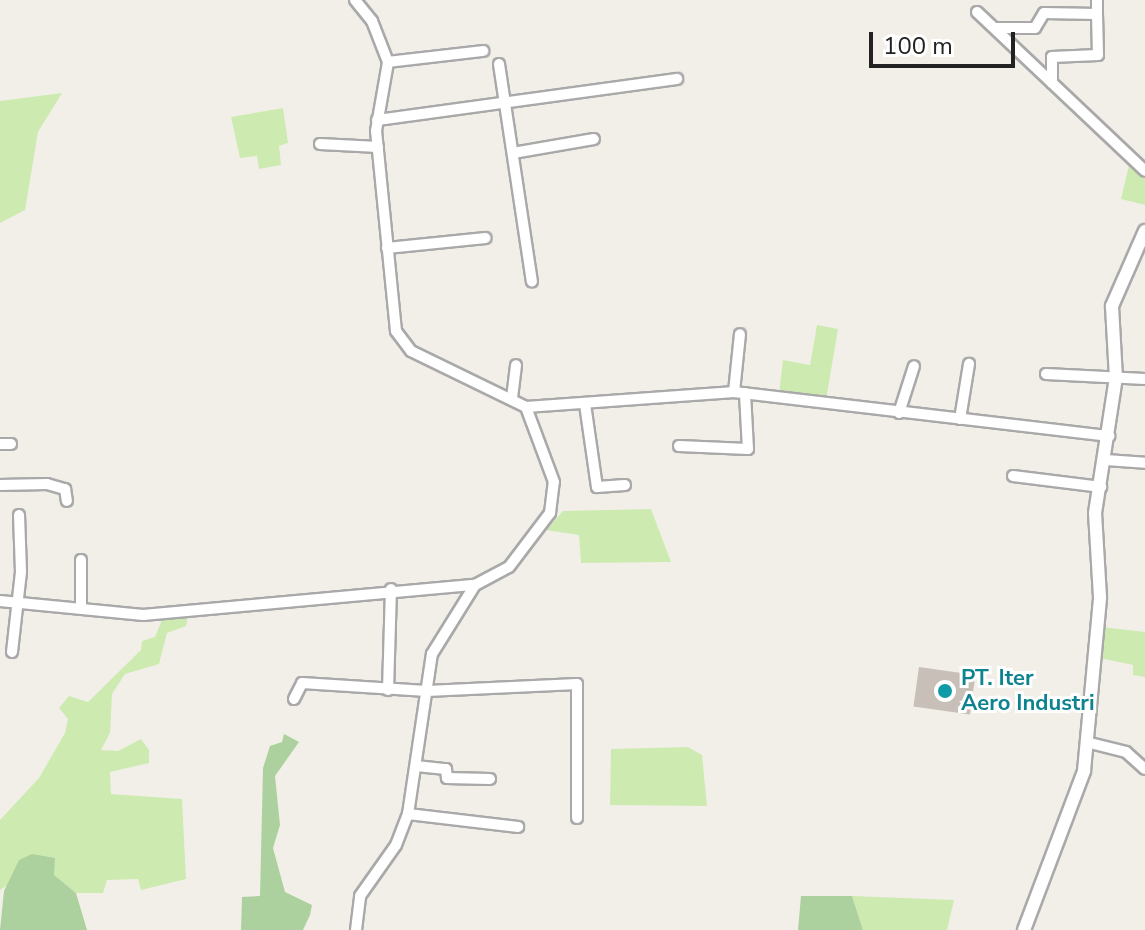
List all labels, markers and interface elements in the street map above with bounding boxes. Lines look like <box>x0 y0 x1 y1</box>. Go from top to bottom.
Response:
scale bar <box>873 16 1019 66</box>
text: 100 m <box>883 30 953 62</box>
place label: PT. Iter Aero Industri <box>961 665 1095 716</box>
marker: PT. Iter Aero Industri <box>936 682 954 700</box>

